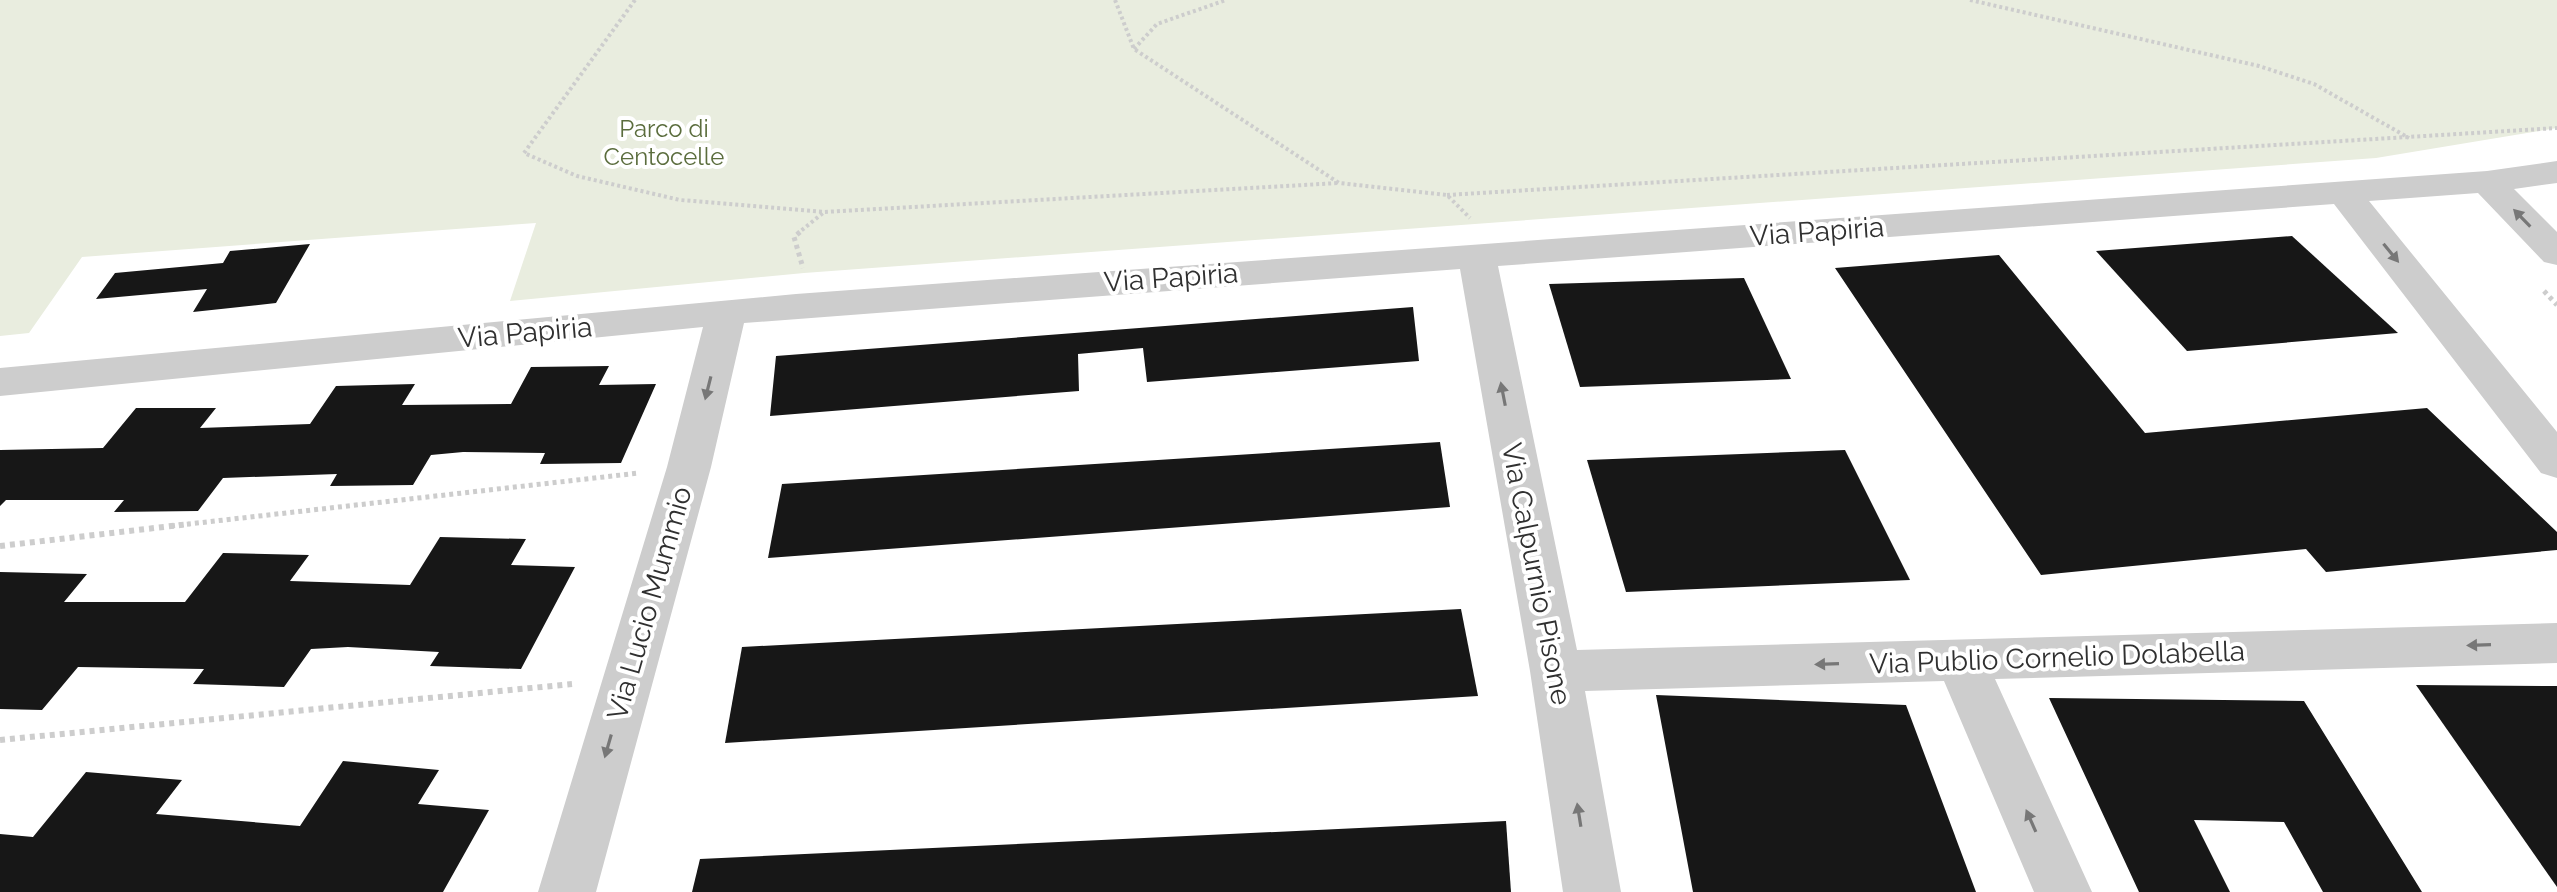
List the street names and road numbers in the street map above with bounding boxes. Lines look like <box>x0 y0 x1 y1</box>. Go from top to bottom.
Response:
street label: Via Papiria <box>1749 210 1885 253</box>
street label: Via Papiria <box>1103 256 1239 299</box>
street label: Via Papiria <box>457 310 594 355</box>
street label: Via Calpurnio Pisone <box>1495 440 1578 708</box>
street label: Via Lucio Mummio <box>600 483 699 724</box>
street label: Via Publio Cornelio Dolabella <box>1869 634 2246 681</box>

